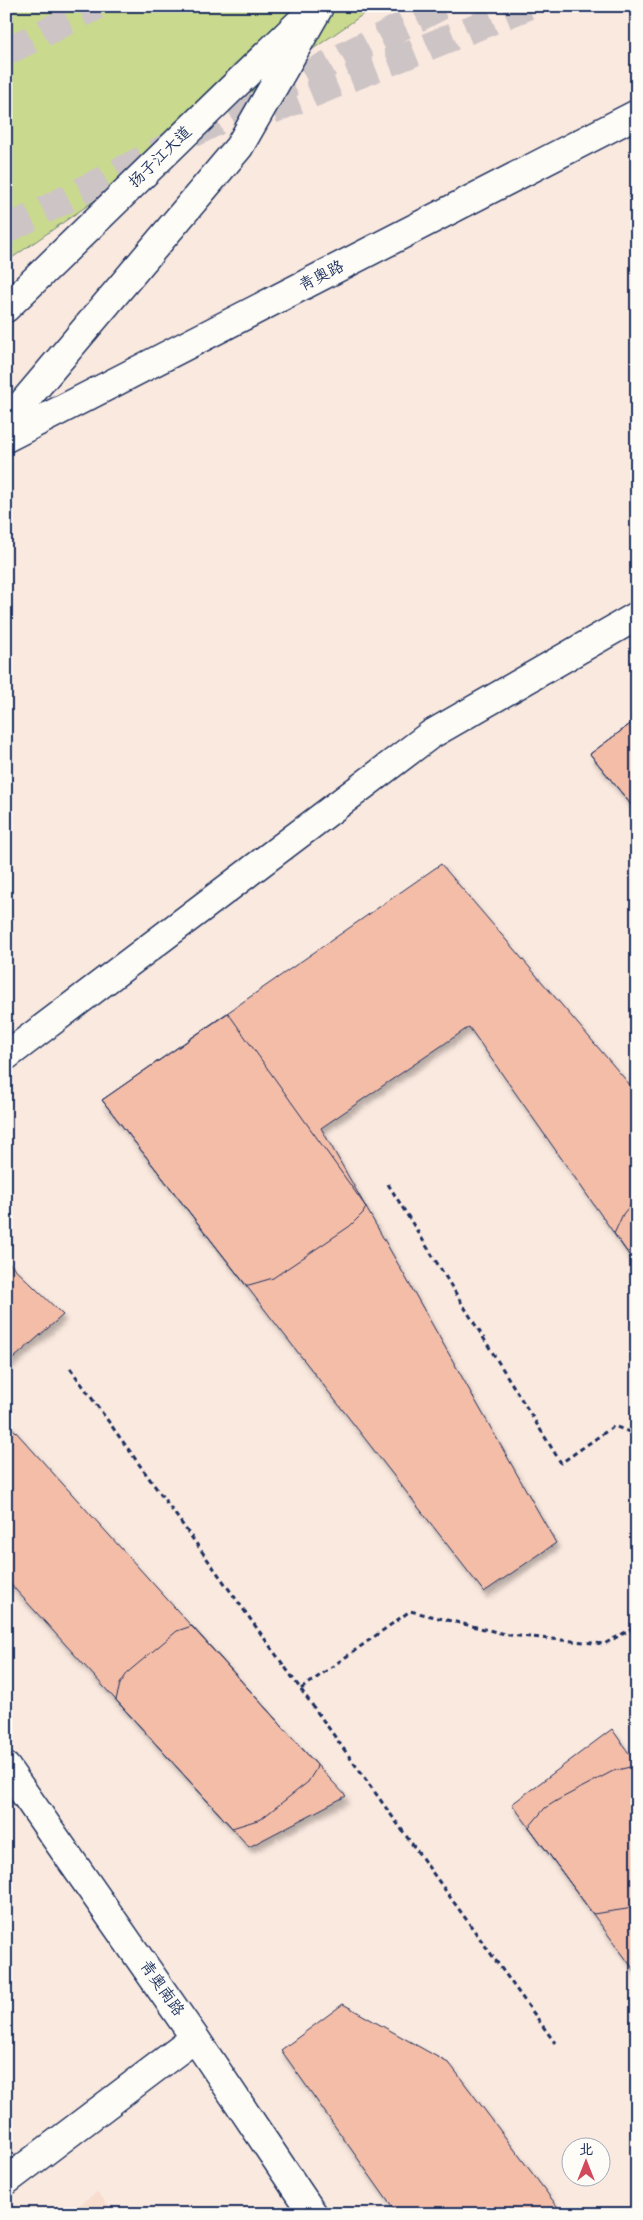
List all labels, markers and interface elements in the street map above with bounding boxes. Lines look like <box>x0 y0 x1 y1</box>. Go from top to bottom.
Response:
street label: 扬子江大道 <box>124 122 198 194</box>
street label: 青奥路 <box>295 256 349 298</box>
street label: 青奥南路 <box>133 1956 189 2022</box>
north arrow <box>560 2138 610 2188</box>
text: 北 <box>579 2141 593 2161</box>

